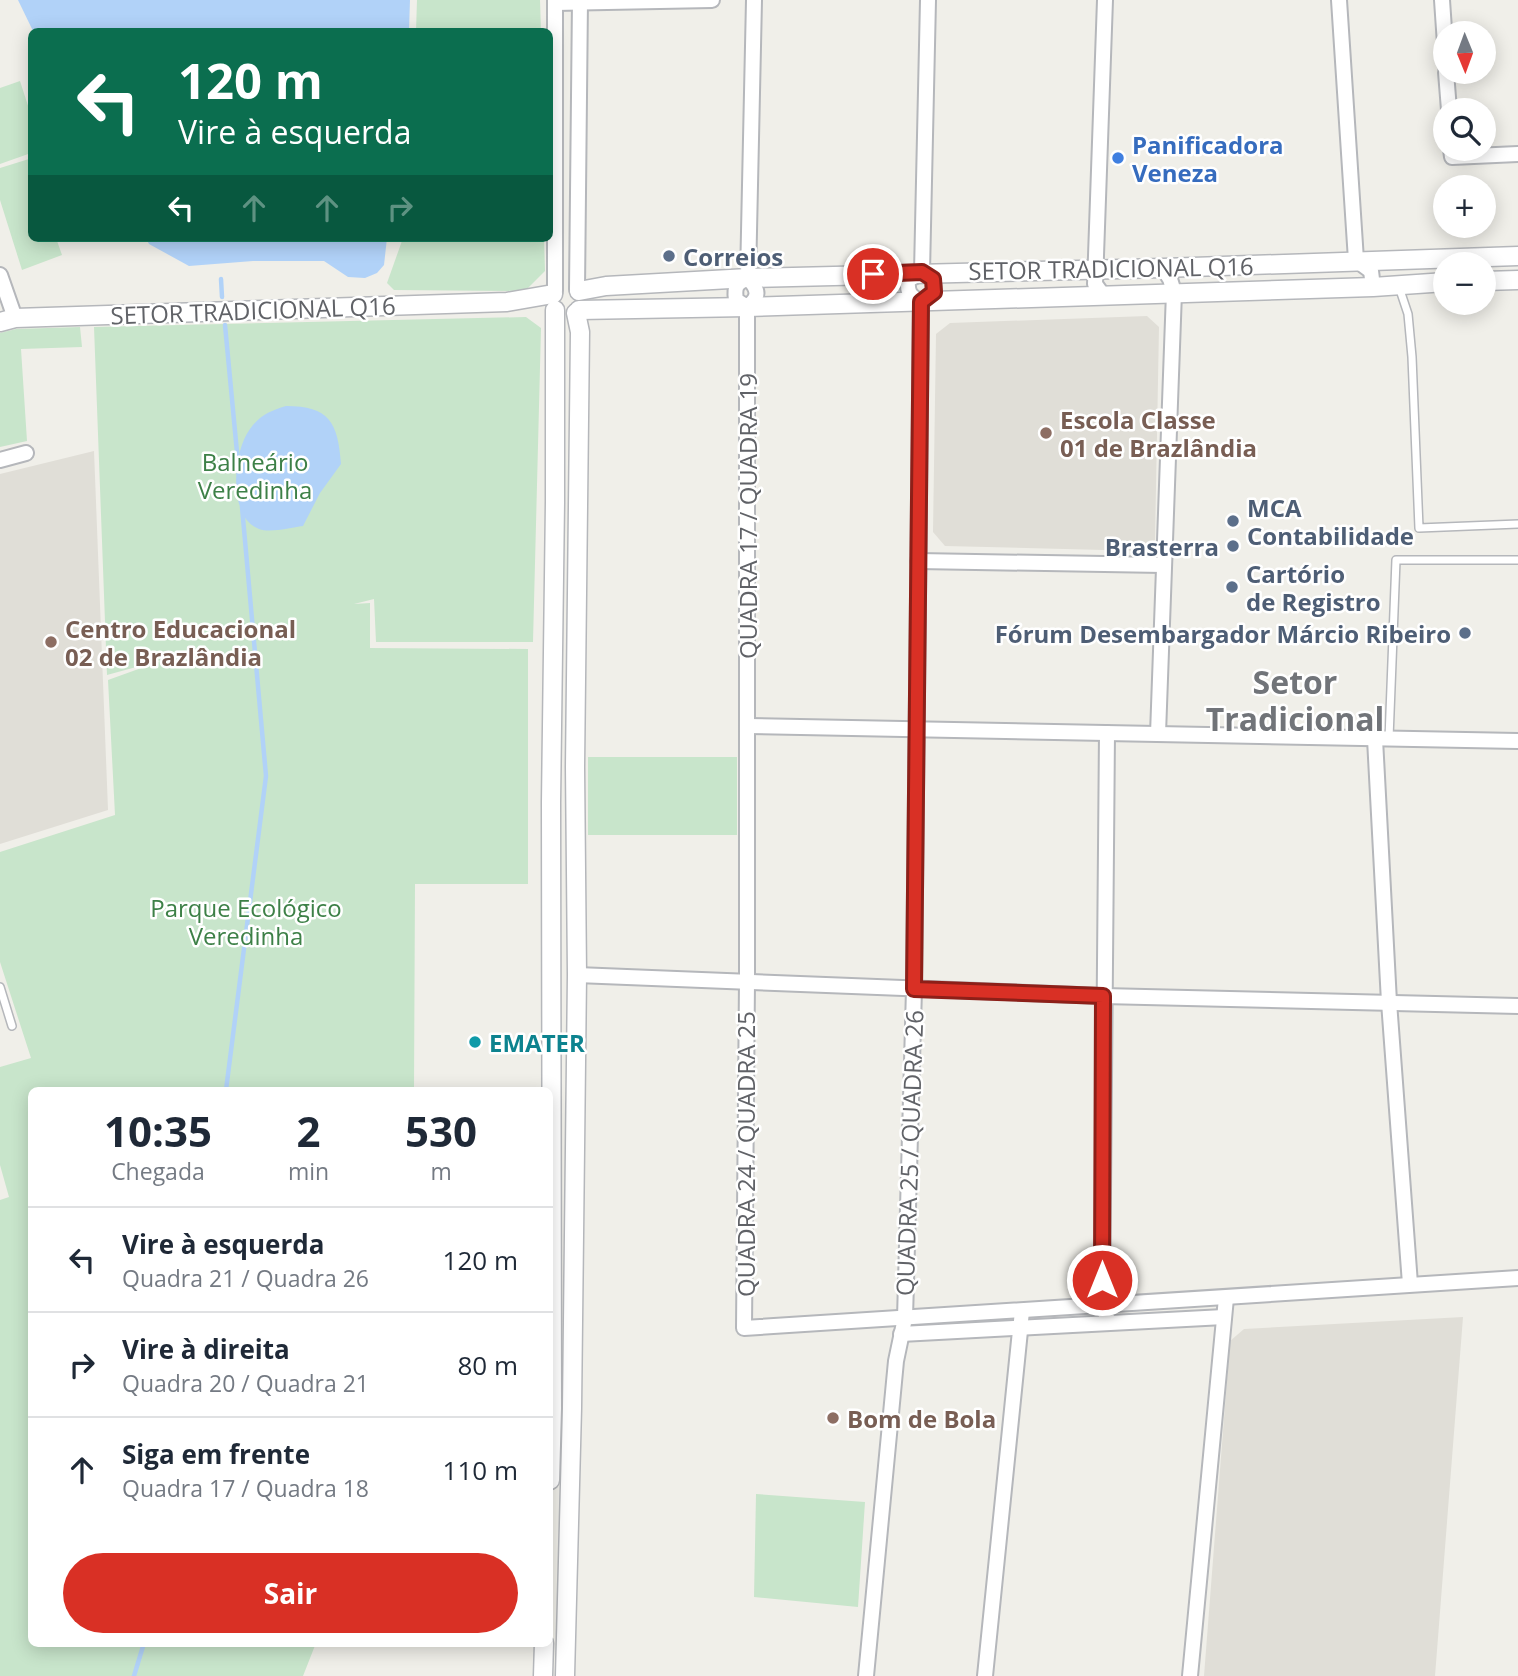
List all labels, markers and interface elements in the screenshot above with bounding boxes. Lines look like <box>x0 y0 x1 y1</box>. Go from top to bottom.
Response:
north arrow <box>1433 21 1496 84</box>
map controls <box>1433 21 1496 315</box>
text: 120 m <box>178 47 323 113</box>
icon: left <box>63 56 154 147</box>
button: search <box>1433 98 1496 161</box>
text: Vire à esquerda <box>178 110 411 153</box>
place label: Panificadora Veneza <box>1132 128 1284 189</box>
marker: Panificadora Veneza <box>1110 150 1126 166</box>
button: + <box>1433 175 1496 238</box>
icon: left <box>162 189 200 227</box>
icon: ahead <box>235 189 273 227</box>
icon: ahead <box>308 189 346 227</box>
icon: right <box>381 189 419 227</box>
place label: Correios <box>683 240 783 273</box>
pin <box>843 244 903 304</box>
marker: Correios <box>661 248 677 264</box>
street label: SETOR TRADICIONAL Q16 <box>968 249 1254 287</box>
button: − <box>1433 252 1496 315</box>
icon: arrive <box>854 255 892 293</box>
street label: SETOR TRADICIONAL Q16 <box>110 289 396 331</box>
street label: QUADRA 17 / QUADRA 19 <box>731 373 764 659</box>
place label: Escola Classe 01 de Brazlândia <box>1060 403 1257 464</box>
marker: Escola Classe 01 de Brazlândia <box>1038 425 1054 441</box>
park label: Balneário Veredinha <box>198 445 312 506</box>
place label: MCA Contabilidade <box>1247 491 1414 552</box>
marker: MCA Contabilidade <box>1225 513 1241 529</box>
place label: Brasterra <box>1105 530 1219 563</box>
marker: Brasterra <box>1225 538 1241 554</box>
place label: Cartório de Registro <box>1246 557 1381 618</box>
marker: Cartório de Registro <box>1224 579 1240 595</box>
place label: Centro Educacional 02 de Brazlândia <box>65 612 296 673</box>
place label: Fórum Desembargador Márcio Ribeiro <box>995 617 1451 650</box>
marker: Fórum Desembargador Márcio Ribeiro <box>1457 625 1473 641</box>
marker: Centro Educacional 02 de Brazlândia <box>43 634 59 650</box>
district label: Setor Tradicional <box>1206 660 1384 740</box>
park label: Parque Ecológico Veredinha <box>150 891 342 952</box>
street label: QUADRA 25 / QUADRA 26 <box>888 1009 930 1297</box>
street label: QUADRA 24 / QUADRA 25 <box>729 1011 762 1297</box>
place label: EMATER <box>489 1026 585 1059</box>
marker: EMATER <box>467 1034 483 1050</box>
text: 10:35 <box>104 1102 212 1159</box>
text: 2 <box>296 1102 321 1159</box>
text: 530 <box>405 1102 477 1159</box>
text: Chegada <box>111 1155 205 1187</box>
text: min <box>288 1155 329 1187</box>
text: m <box>430 1155 452 1187</box>
text: Vire à esquerda <box>122 1226 324 1262</box>
icon: left <box>63 1241 101 1279</box>
text: 120 m <box>443 1242 518 1278</box>
position arrow <box>1065 1243 1139 1317</box>
text: Quadra 21 / Quadra 26 <box>122 1262 369 1294</box>
text: Vire à direita <box>122 1331 290 1367</box>
icon: right <box>63 1346 101 1384</box>
text: 80 m <box>457 1347 518 1383</box>
text: Quadra 20 / Quadra 21 <box>122 1367 369 1399</box>
place label: Bom de Bola <box>847 1402 996 1435</box>
marker: Bom de Bola <box>825 1410 841 1426</box>
text: Siga em frente <box>122 1436 310 1472</box>
icon: ahead <box>63 1451 101 1489</box>
text: 110 m <box>443 1452 518 1488</box>
text: Quadra 17 / Quadra 18 <box>122 1472 369 1504</box>
button: Sair <box>63 1553 518 1633</box>

